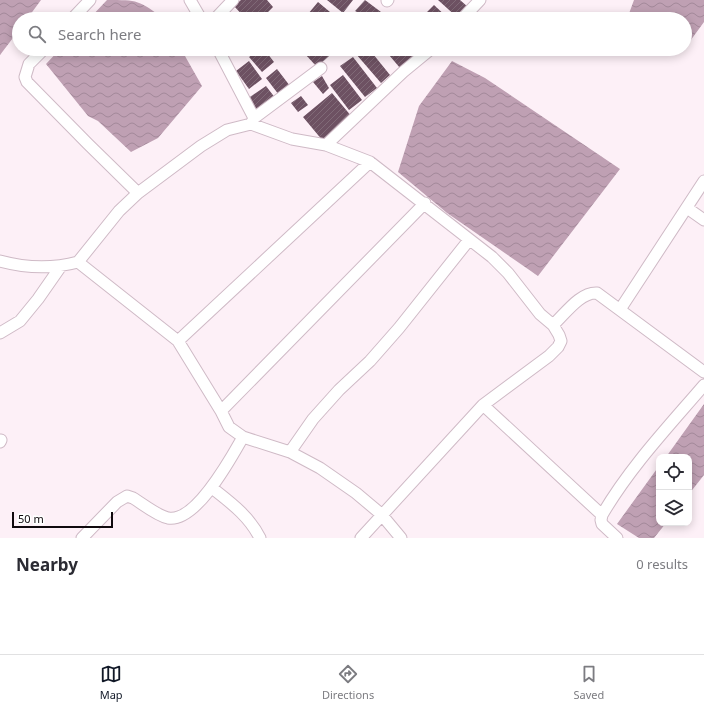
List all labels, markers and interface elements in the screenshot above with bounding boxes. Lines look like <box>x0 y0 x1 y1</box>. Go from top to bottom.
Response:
search box <box>12 12 692 56</box>
icon: search <box>26 23 48 45</box>
text: Search here <box>58 24 141 44</box>
map controls <box>656 454 692 526</box>
button: locate <box>656 454 692 490</box>
button: layers <box>656 490 692 526</box>
scale bar <box>12 510 113 529</box>
text: 50 m <box>18 511 44 526</box>
text: Nearby <box>16 553 78 576</box>
text: 0 results <box>636 555 688 573</box>
tab: Map <box>100 663 123 702</box>
tab: Directions <box>322 663 374 702</box>
tab: Saved <box>574 663 604 702</box>

